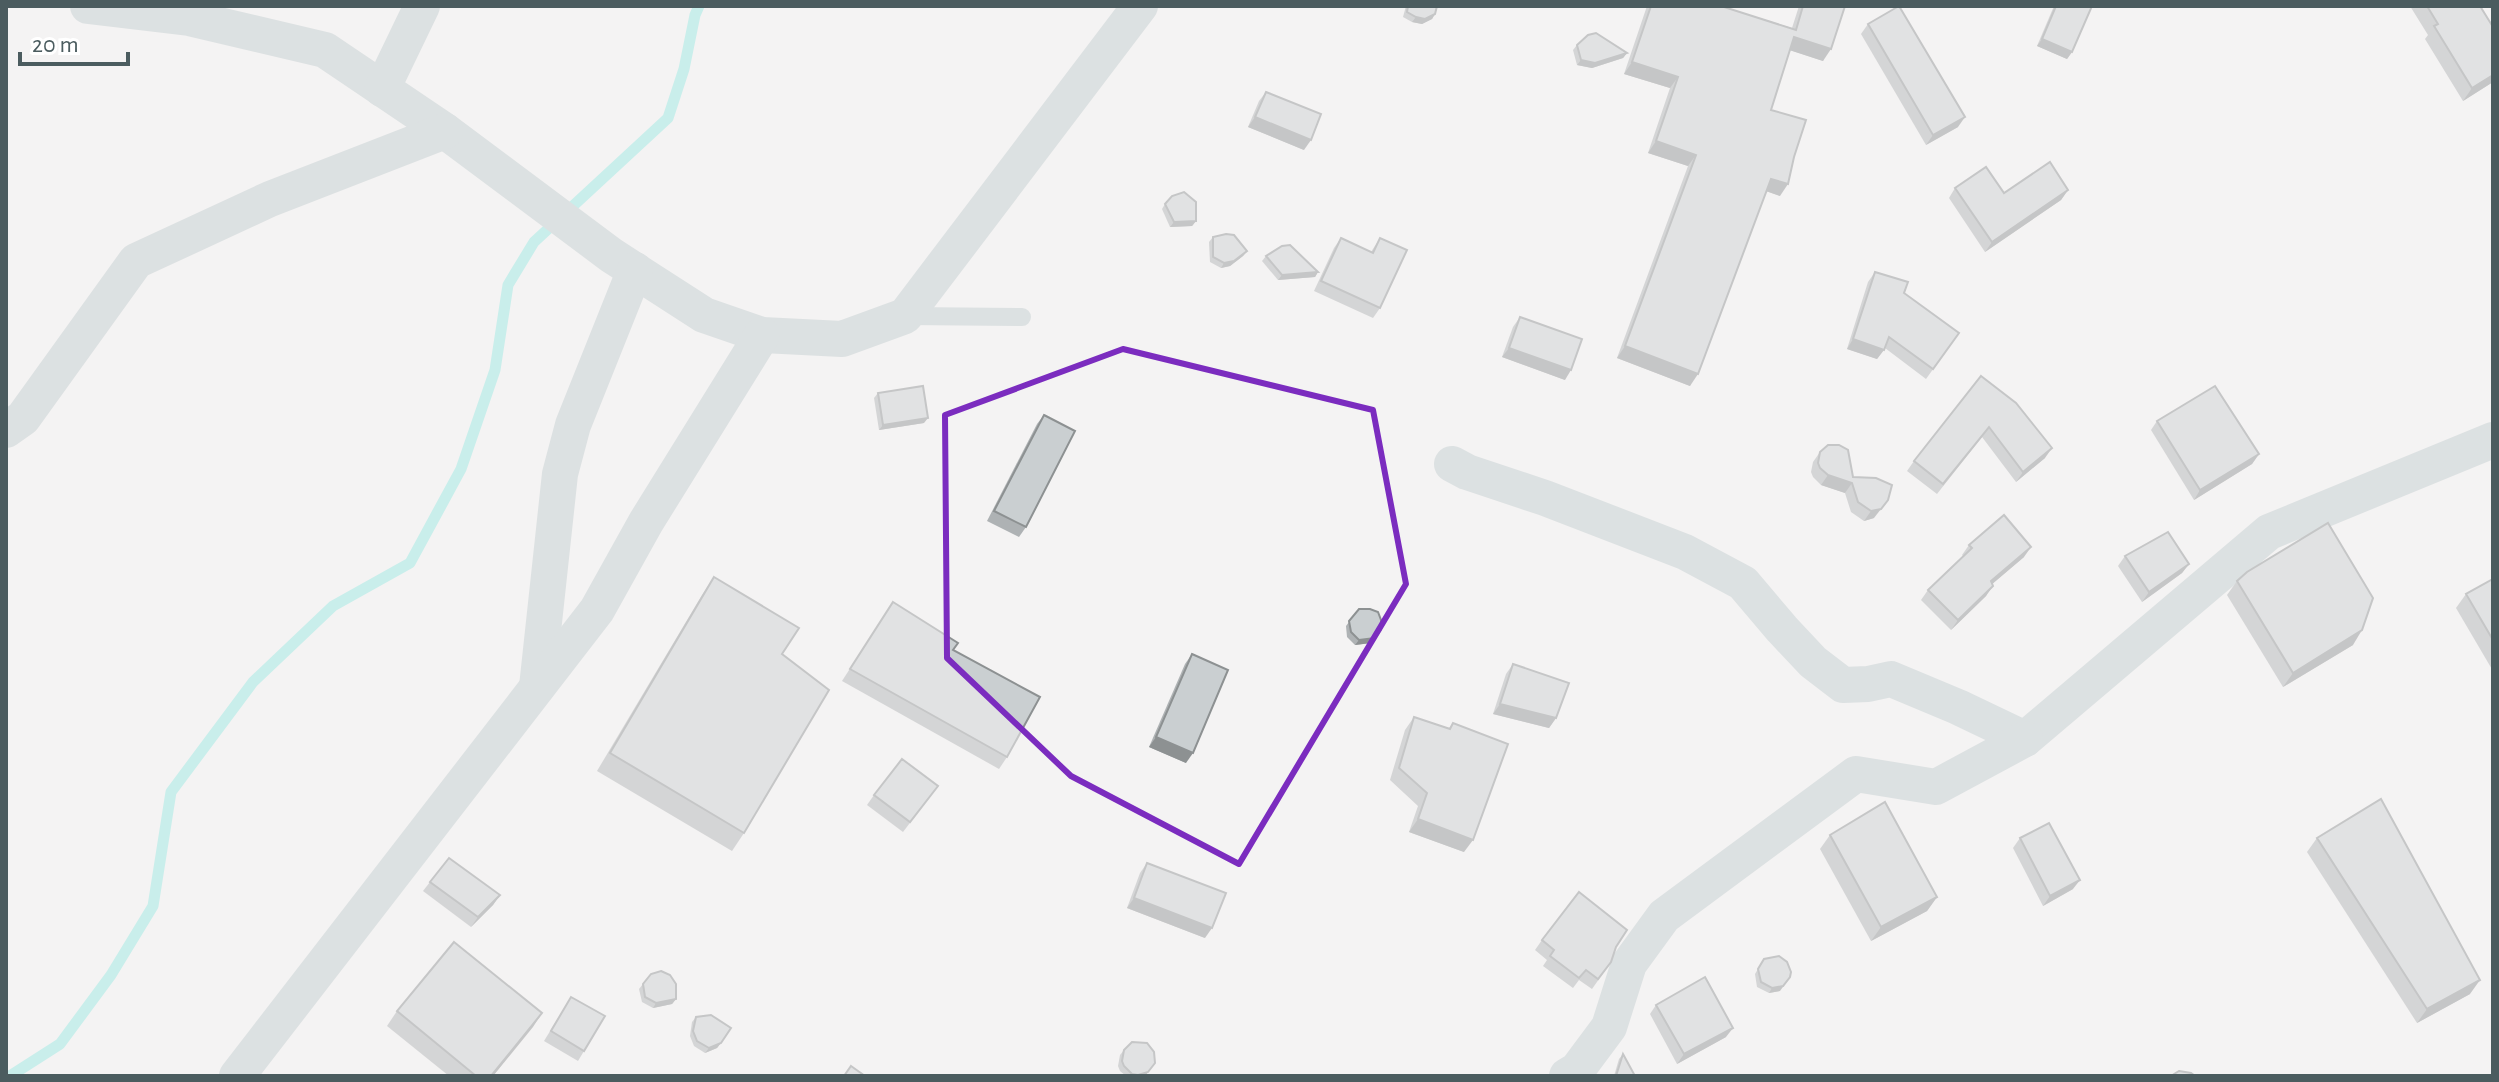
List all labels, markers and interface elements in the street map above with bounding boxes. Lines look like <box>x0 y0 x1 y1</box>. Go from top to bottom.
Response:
scale bar <box>20 16 128 66</box>
text: 20 m <box>32 33 79 57</box>

